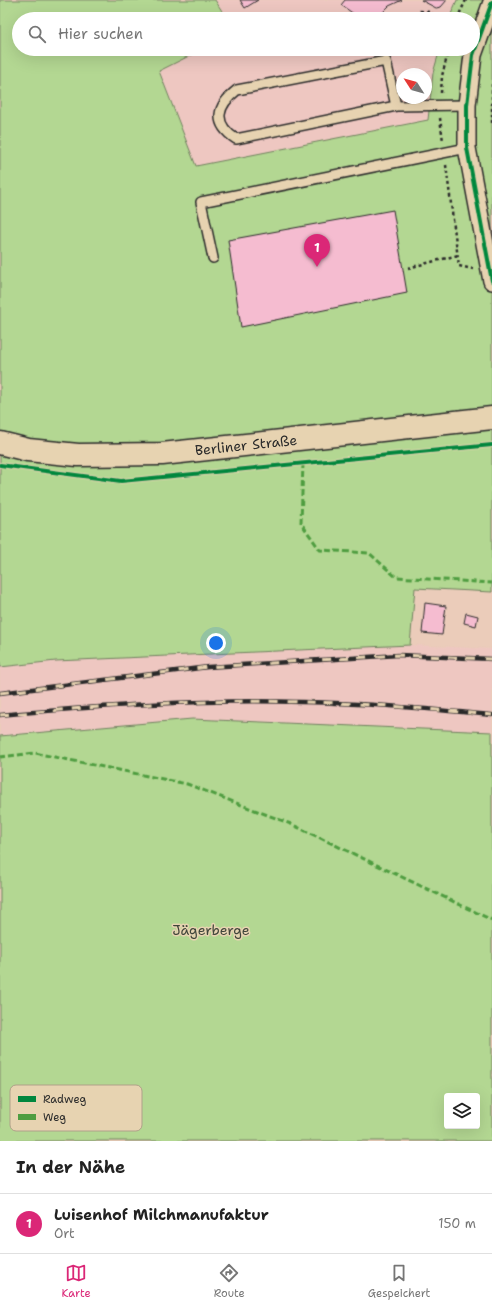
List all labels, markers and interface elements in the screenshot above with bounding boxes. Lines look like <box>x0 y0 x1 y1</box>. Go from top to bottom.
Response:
search box <box>12 12 480 56</box>
icon: search <box>26 23 48 45</box>
text: Hier suchen <box>58 24 143 44</box>
north arrow <box>396 68 432 104</box>
pin: 1 <box>304 234 330 267</box>
street label: Berliner Straße <box>194 431 298 459</box>
your location <box>206 633 226 653</box>
park label: Jägerberge <box>172 921 250 939</box>
legend <box>10 1085 142 1131</box>
text: Radweg <box>43 1092 86 1107</box>
map controls <box>444 1093 480 1129</box>
button: layers <box>444 1093 480 1129</box>
text: Weg <box>43 1110 66 1125</box>
text: In der Nähe <box>16 1156 125 1178</box>
text: Luisenhof Milchmanufaktur <box>54 1205 269 1225</box>
text: 1 <box>26 1215 32 1232</box>
text: 150 m <box>438 1215 476 1232</box>
text: Ort <box>54 1225 75 1242</box>
tab: Karte <box>62 1262 91 1301</box>
tab: Route <box>214 1262 245 1301</box>
tab: Gespeichert <box>368 1262 430 1301</box>

